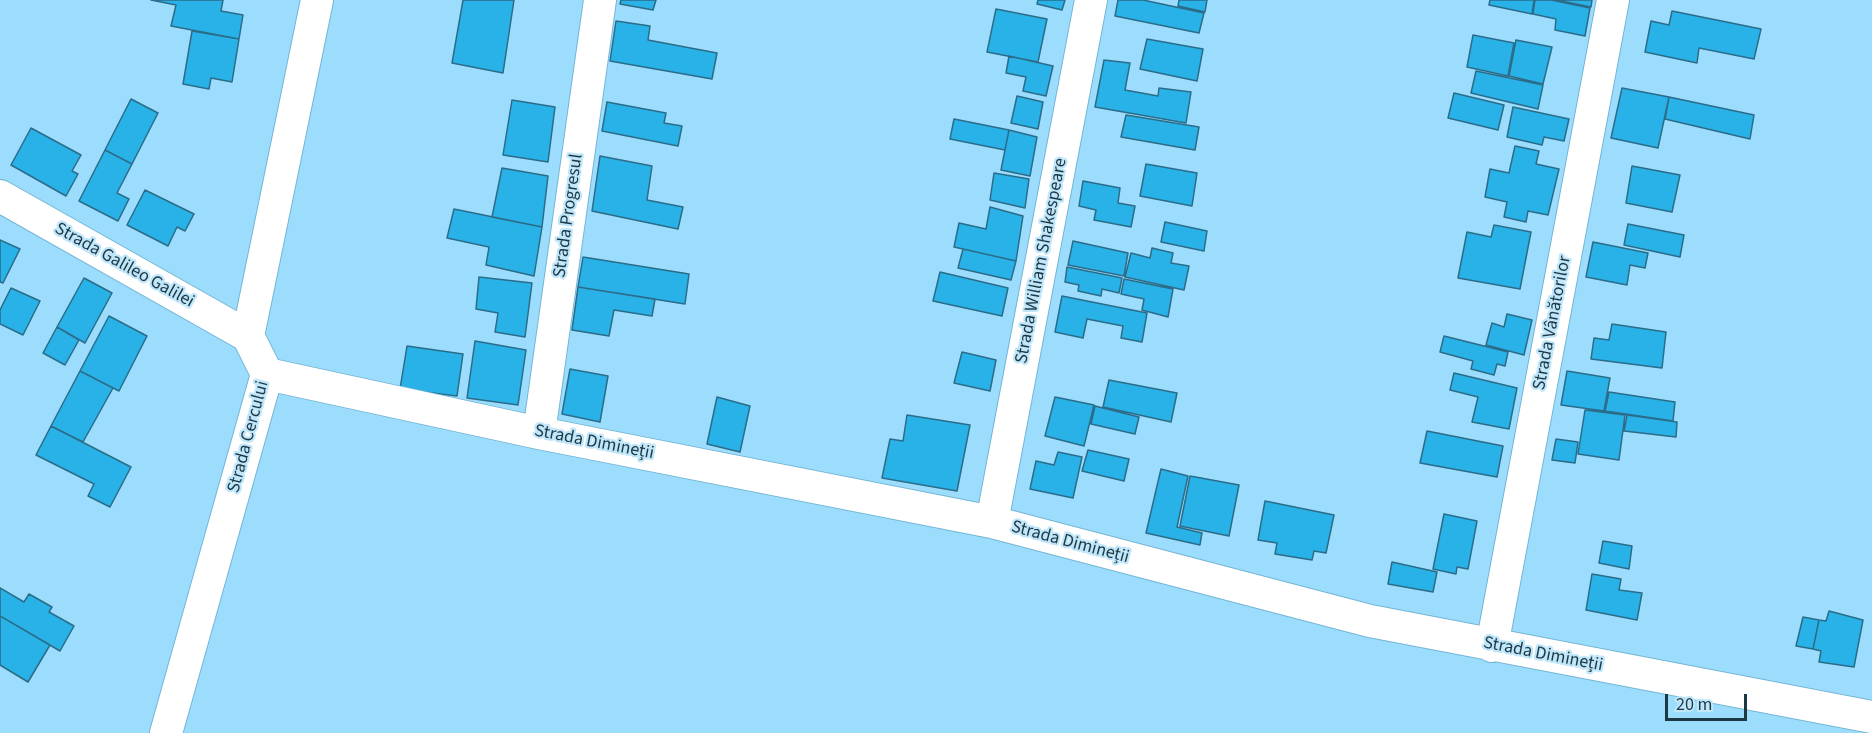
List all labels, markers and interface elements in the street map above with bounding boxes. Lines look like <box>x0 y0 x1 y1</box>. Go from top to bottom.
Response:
street label: Strada Progresul <box>550 153 588 279</box>
street label: Strada William Shakespeare <box>1011 156 1073 366</box>
street label: Strada Galileo Galilei <box>51 219 197 313</box>
street label: Strada Vânătorilor <box>1529 254 1577 392</box>
street label: Strada Cercului <box>224 379 274 495</box>
street label: Strada Dimineții <box>532 421 656 465</box>
street label: Strada Dimineții <box>1009 517 1131 569</box>
street label: Strada Dimineții <box>1481 633 1605 677</box>
scale bar <box>1668 682 1750 720</box>
text: 20 m <box>1676 692 1712 717</box>

